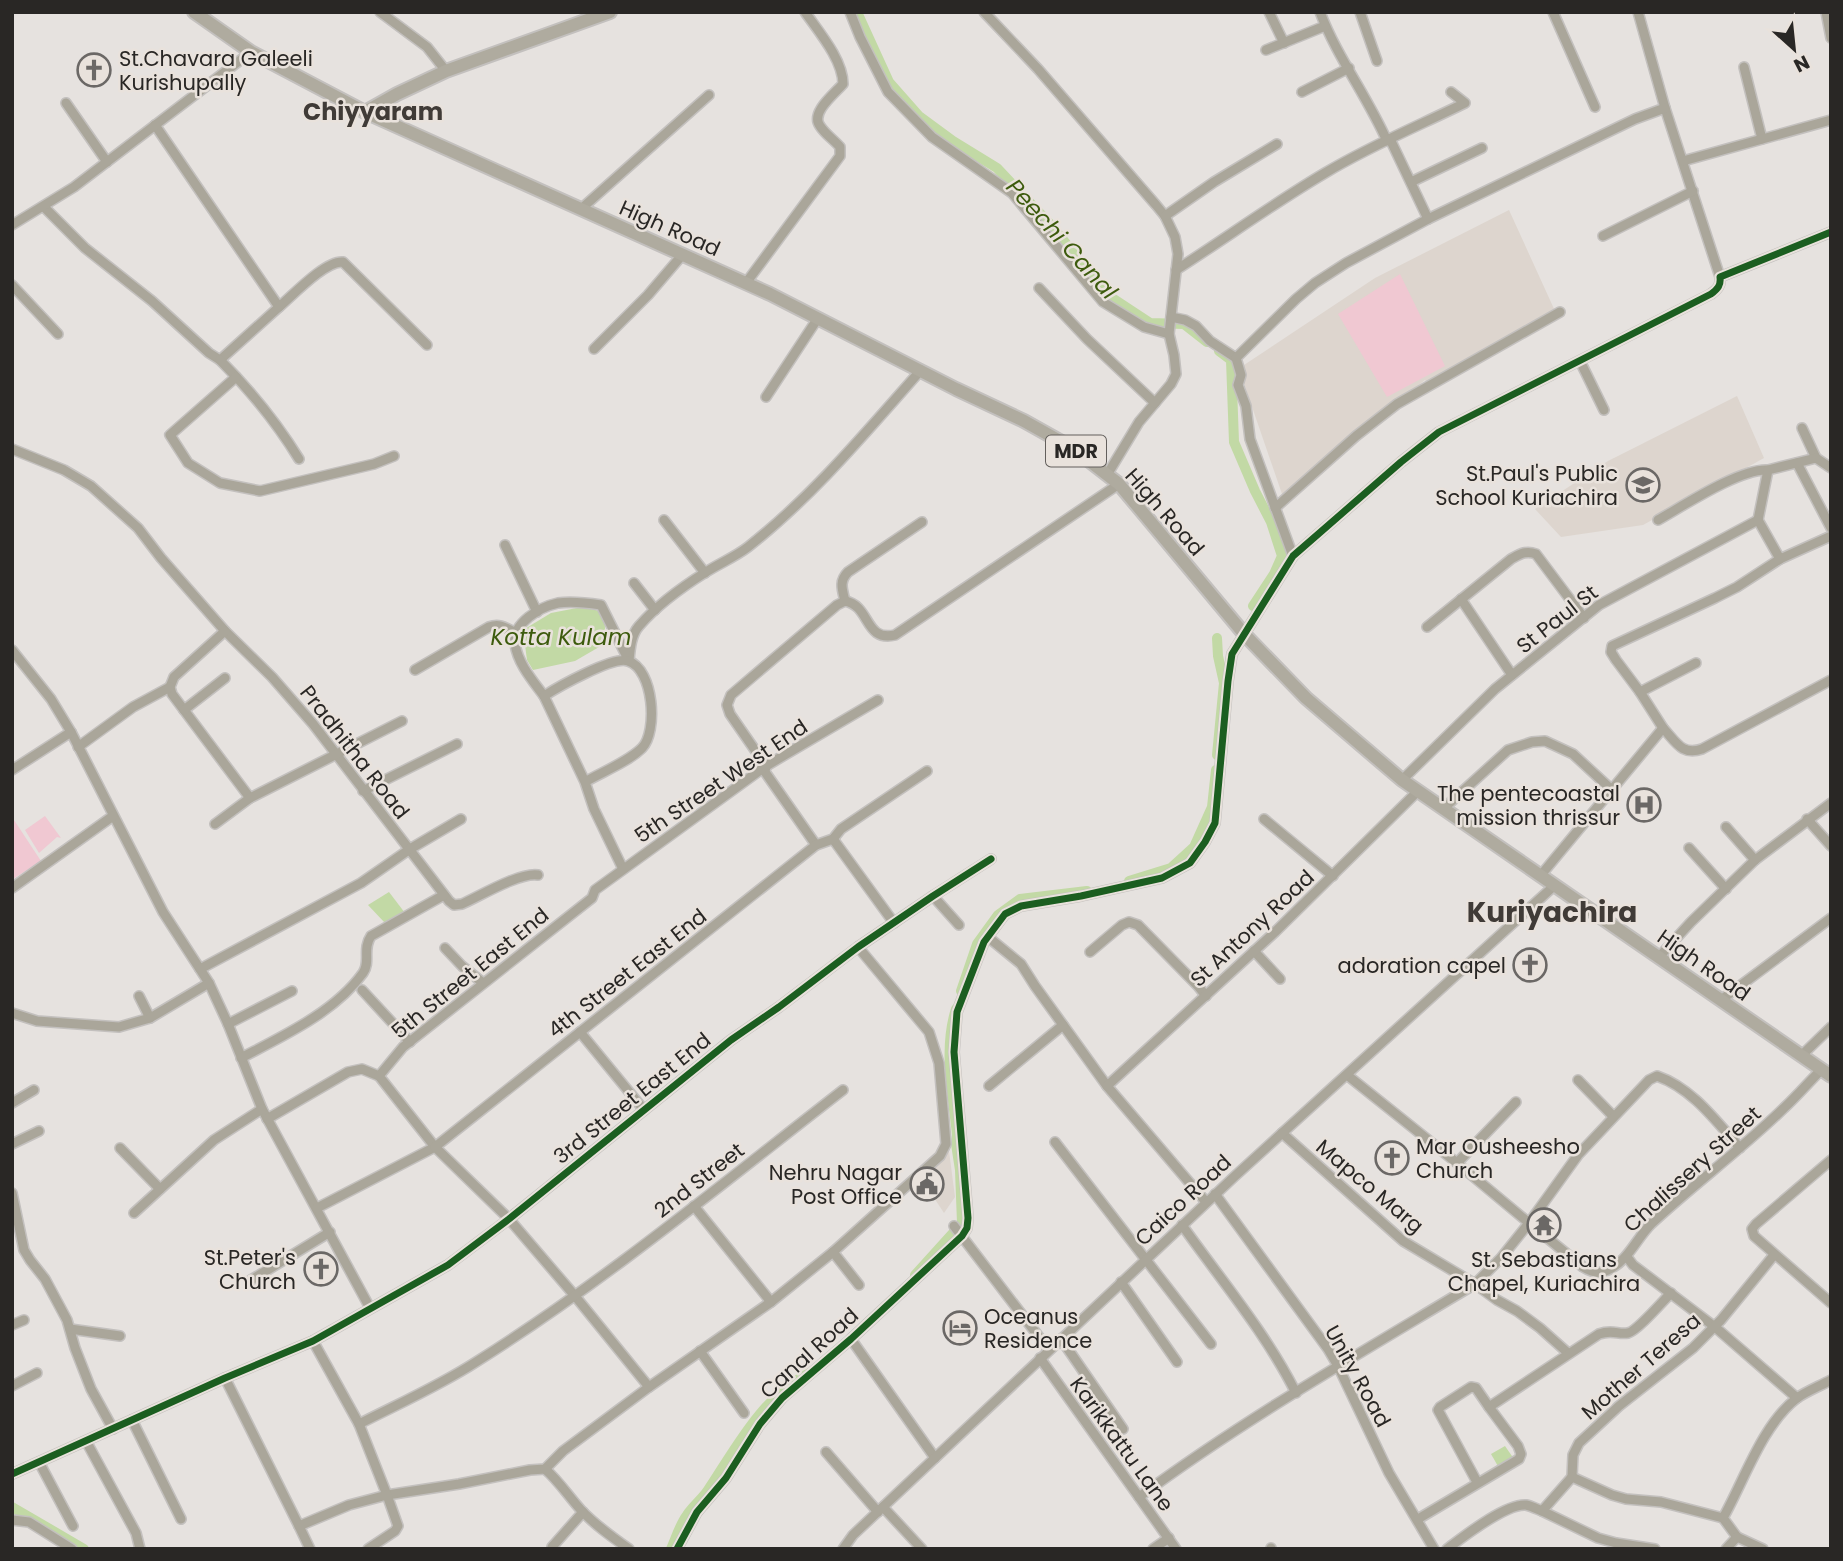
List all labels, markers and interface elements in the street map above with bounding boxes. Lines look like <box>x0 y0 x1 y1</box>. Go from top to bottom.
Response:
north arrow <box>1759 14 1829 84</box>
place label: St.Chavara Galeeli Kurishupally <box>119 44 313 97</box>
text: N <box>1789 48 1814 79</box>
church icon: St.Chavara Galeeli Kurishupally <box>75 51 113 89</box>
district label: Chiyyaram <box>303 95 443 128</box>
water label: Peechi Canal <box>999 172 1125 307</box>
street label: High Road <box>615 193 725 263</box>
road number: MDR <box>1046 436 1106 466</box>
place label: St.Paul's Public School Kuriachira <box>1435 459 1618 512</box>
street label: High Road <box>1119 462 1211 562</box>
school or university icon: St.Paul's Public School Kuriachira <box>1624 466 1662 504</box>
street label: St Paul St <box>1510 578 1604 660</box>
water label: Kotta Kulam <box>490 621 632 653</box>
street label: Pradhitha Road <box>294 679 416 825</box>
street label: 5th Street West End <box>629 712 813 850</box>
place label: The pentecoastal mission thrissur <box>1437 779 1620 832</box>
hospital icon: The pentecoastal mission thrissur <box>1625 786 1663 824</box>
street label: St Antony Road <box>1184 863 1320 993</box>
district label: Kuriyachira <box>1467 893 1637 932</box>
street label: 5th Street East End <box>385 901 555 1045</box>
street label: 4th Street East End <box>541 902 713 1044</box>
street label: High Road <box>1652 922 1756 1008</box>
church icon: adoration capel <box>1511 946 1549 984</box>
place label: adoration capel <box>1338 951 1506 980</box>
street label: 3rd Street East End <box>547 1025 717 1171</box>
street label: Chalissery Street <box>1617 1099 1767 1239</box>
street label: Mapco Marg <box>1310 1132 1430 1240</box>
place label: Mar Ousheesho Church <box>1416 1132 1580 1185</box>
street label: 2nd Street <box>648 1136 750 1224</box>
church icon: Mar Ousheesho Church <box>1373 1139 1411 1177</box>
street label: Caico Road <box>1129 1148 1237 1252</box>
place label: Nehru Nagar Post Office <box>769 1158 902 1211</box>
public building icon: Nehru Nagar Post Office <box>908 1165 946 1203</box>
temple icon: St. Sebastians Chapel, Kuriachira <box>1525 1206 1563 1244</box>
place label: St.Peter's Church <box>204 1243 296 1296</box>
place label: St. Sebastians Chapel, Kuriachira <box>1448 1245 1640 1298</box>
church icon: St.Peter's Church <box>302 1250 340 1288</box>
street label: Canal Road <box>753 1301 865 1405</box>
place label: Oceanus Residence <box>984 1302 1092 1355</box>
street label: Mother Teresa <box>1575 1306 1707 1426</box>
hotel icon: Oceanus Residence <box>941 1309 979 1347</box>
street label: Unity Road <box>1318 1320 1398 1432</box>
street label: Karikkattu Lane <box>1063 1371 1181 1517</box>

